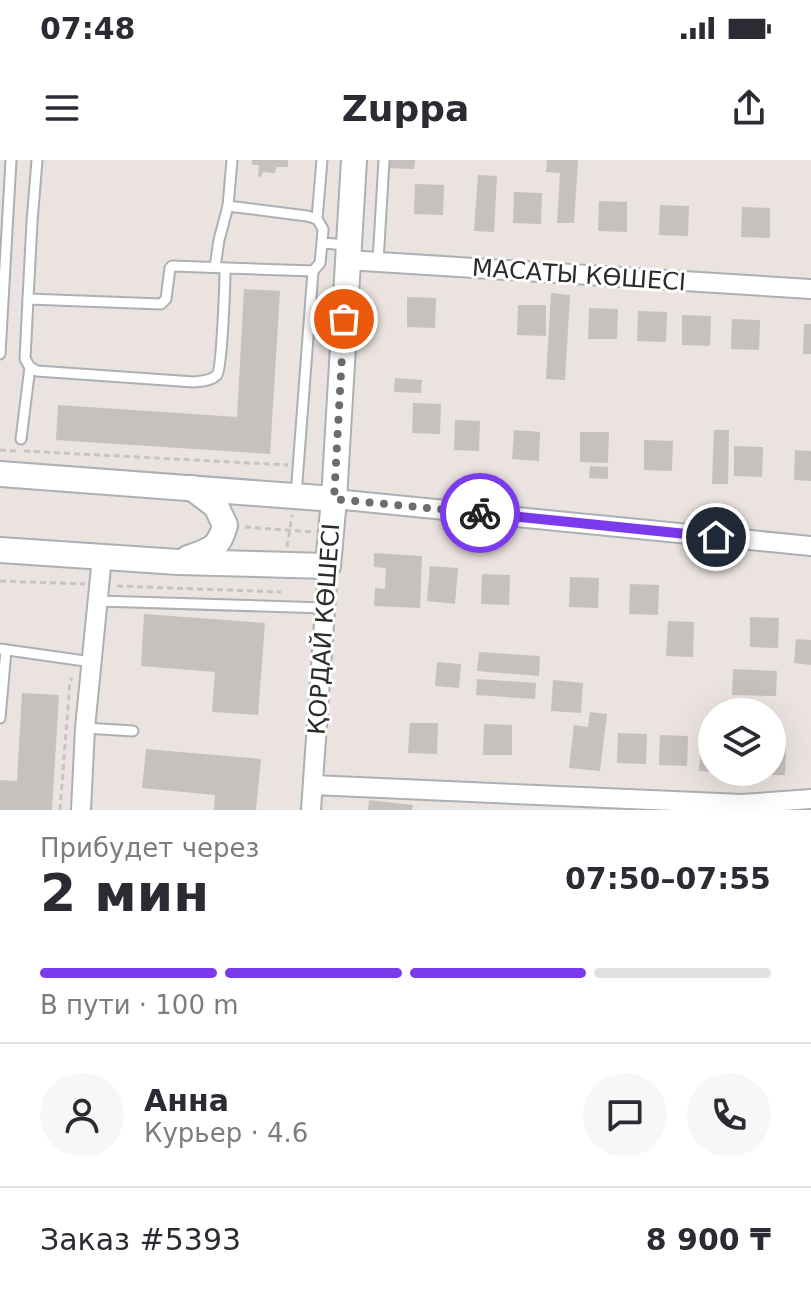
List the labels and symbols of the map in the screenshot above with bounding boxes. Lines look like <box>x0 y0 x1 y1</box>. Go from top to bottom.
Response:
street label: МАСАТЫ КӨШЕСІ <box>471 254 687 296</box>
pin <box>310 285 378 353</box>
courier <box>440 473 520 553</box>
pin <box>682 503 750 571</box>
street label: ҚОРДАЙ КӨШЕСІ <box>302 522 345 736</box>

